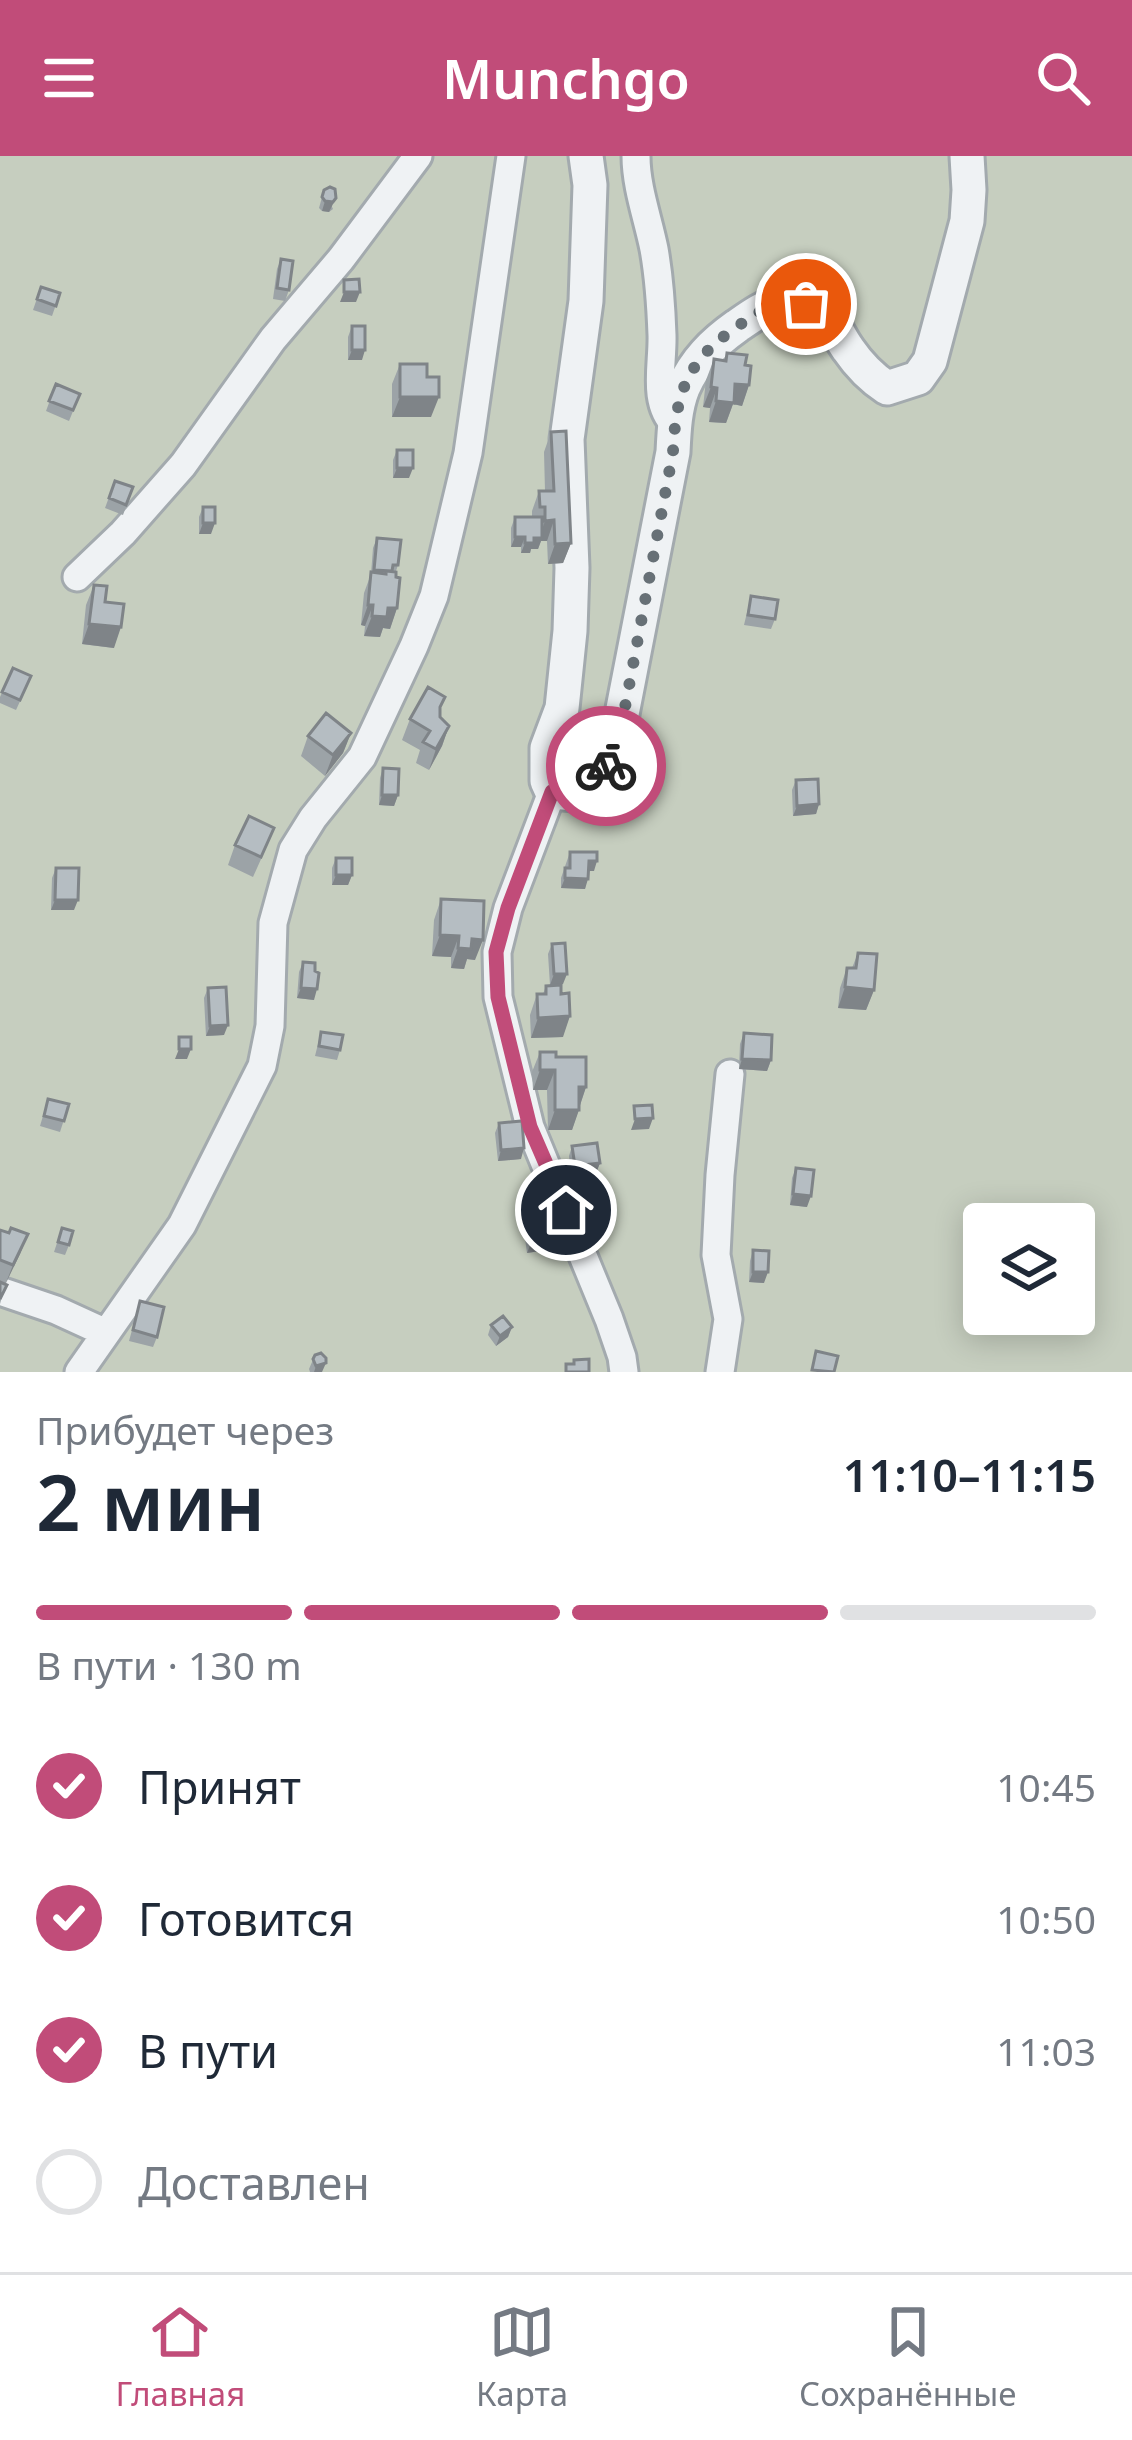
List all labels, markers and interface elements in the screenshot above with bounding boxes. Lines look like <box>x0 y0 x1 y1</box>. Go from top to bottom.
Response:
text: Munchgo <box>442 41 690 115</box>
icon: menu <box>36 45 102 111</box>
icon: search <box>1030 45 1096 111</box>
pin <box>755 253 857 355</box>
icon: bag <box>773 271 839 337</box>
courier <box>546 706 666 826</box>
icon: bike <box>573 733 639 799</box>
pin <box>515 1159 617 1261</box>
icon: home <box>533 1177 599 1243</box>
map controls <box>963 1203 1095 1335</box>
button: layers <box>963 1203 1095 1335</box>
text: Прибудет через <box>36 1403 334 1456</box>
text: 11:10–11:15 <box>843 1444 1096 1505</box>
text: 2 мин <box>36 1448 265 1554</box>
text: В пути · 130 m <box>36 1638 302 1691</box>
icon: check <box>36 1753 102 1819</box>
text: Принят <box>138 1756 301 1817</box>
text: 10:45 <box>996 1760 1096 1813</box>
icon: check <box>36 1885 102 1951</box>
text: Готовится <box>138 1888 354 1949</box>
text: 10:50 <box>996 1892 1096 1945</box>
icon: check <box>36 2017 102 2083</box>
text: В пути <box>138 2020 278 2081</box>
text: 11:03 <box>996 2024 1096 2077</box>
text: Доставлен <box>138 2152 370 2213</box>
tab: Главная <box>115 2299 245 2416</box>
tab: Карта <box>476 2299 568 2416</box>
tab: Сохранённые <box>799 2299 1017 2416</box>

